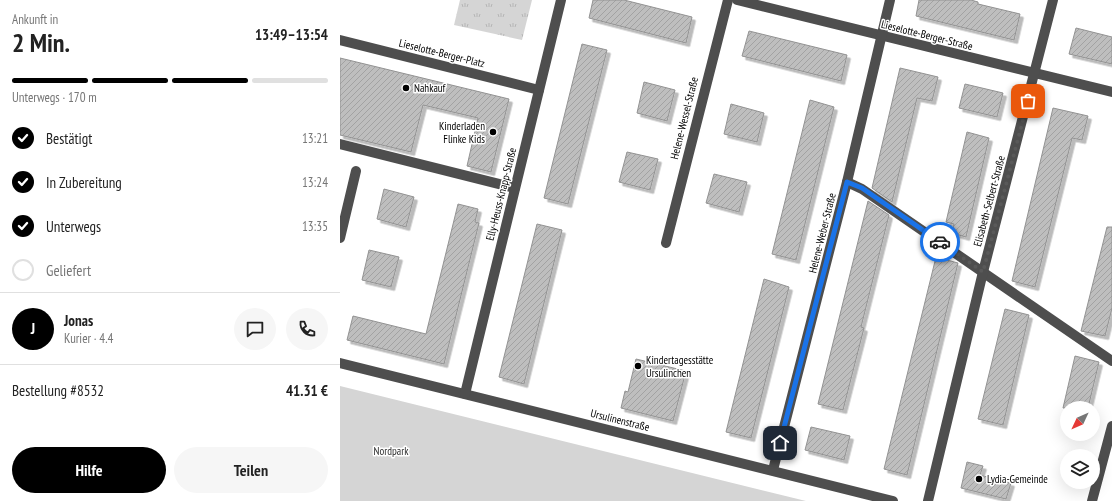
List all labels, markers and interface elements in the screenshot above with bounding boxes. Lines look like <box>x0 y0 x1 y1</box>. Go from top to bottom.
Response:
text: Ankunft in <box>12 11 58 28</box>
street label: Lieselotte-Berger-Straße <box>880 17 975 53</box>
text: 13:49–13:54 <box>255 25 328 44</box>
text: 2 Min. <box>12 26 70 59</box>
street label: Lieselotte-Berger-Platz <box>398 36 486 70</box>
street label: Helene-Wessel-Straße <box>667 75 701 161</box>
place label: Nahkauf <box>414 81 447 95</box>
marker: Nahkauf <box>401 83 411 93</box>
pin <box>1011 84 1045 118</box>
text: Unterwegs · 170 m <box>12 89 97 106</box>
icon: bag <box>1017 90 1039 112</box>
place label: Kinderladen Flinke Kids <box>439 119 485 146</box>
icon: check <box>12 127 34 149</box>
marker: Kinderladen Flinke Kids <box>488 127 498 137</box>
text: Bestätigt <box>46 129 92 148</box>
text: 13:21 <box>302 130 328 147</box>
street label: Elly-Heuss-Knapp-Straße <box>483 146 519 242</box>
street label: Elisabeth-Selbert-Straße <box>970 154 1008 248</box>
icon: check <box>12 171 34 193</box>
text: In Zubereitung <box>46 173 122 192</box>
text: 13:24 <box>302 174 328 191</box>
street label: Helene-Weber-Straße <box>805 191 839 275</box>
icon: check <box>12 215 34 237</box>
text: Unterwegs <box>46 217 101 236</box>
text: 13:35 <box>302 218 328 235</box>
courier <box>920 222 960 262</box>
icon: car <box>929 231 951 253</box>
text: Geliefert <box>46 261 91 280</box>
button: chat <box>234 308 276 350</box>
button: phone <box>286 308 328 350</box>
text: Jonas <box>64 311 93 330</box>
text: J <box>31 319 35 338</box>
text: Kurier · 4.4 <box>64 330 113 347</box>
place label: Kindertagesstätte Ursulinchen <box>646 353 714 380</box>
marker: Kindertagesstätte Ursulinchen <box>633 361 643 371</box>
text: Bestellung #8532 <box>12 381 104 400</box>
text: 41.31 € <box>286 381 328 400</box>
north arrow <box>1060 401 1100 441</box>
map controls <box>1060 401 1100 489</box>
street label: Ursulinenstraße <box>589 406 651 434</box>
pin <box>763 426 797 460</box>
icon: home <box>769 432 791 454</box>
park label: Nordpark <box>374 444 409 458</box>
button: Hilfe <box>12 447 166 493</box>
button: Teilen <box>174 447 328 493</box>
button: layers <box>1060 449 1100 489</box>
place label: Lydia-Gemeinde <box>987 472 1048 486</box>
marker: Lydia-Gemeinde <box>974 474 984 484</box>

